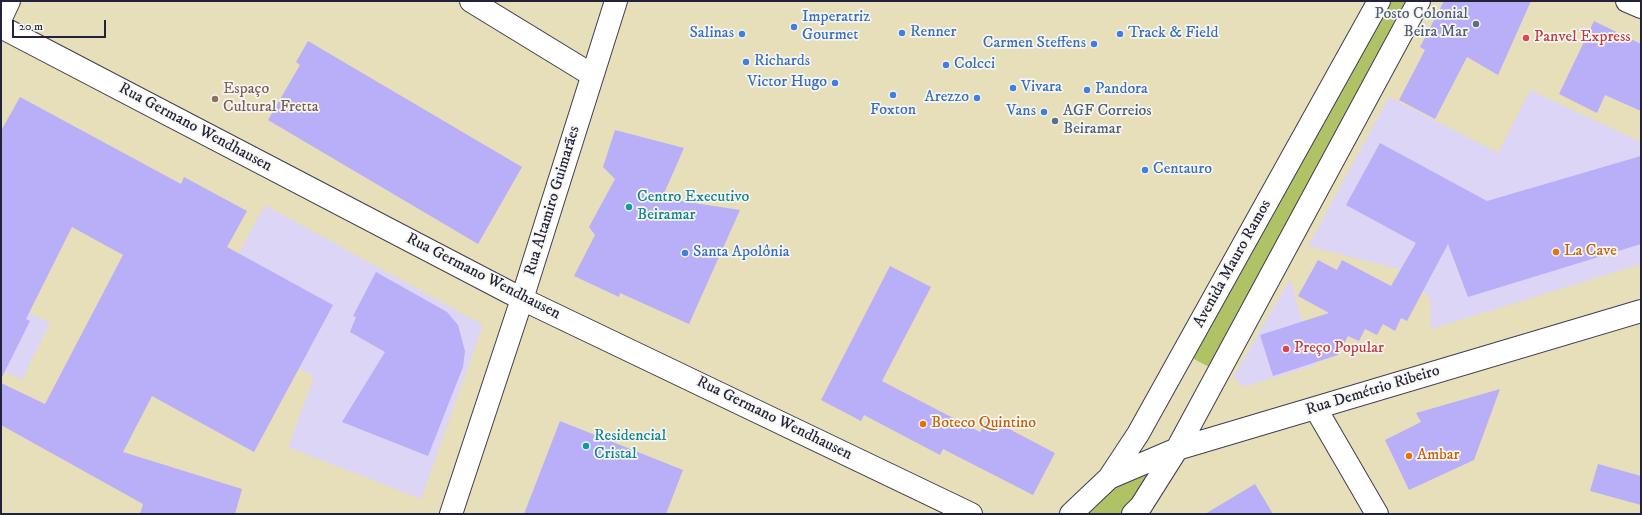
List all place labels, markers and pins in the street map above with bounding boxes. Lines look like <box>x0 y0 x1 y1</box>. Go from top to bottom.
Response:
place label: Posto Colonial Beira Mar <box>1375 5 1468 43</box>
place label: Imperatriz Gourmet <box>802 8 870 46</box>
marker: Posto Colonial Beira Mar <box>1471 19 1481 29</box>
marker: Imperatriz Gourmet <box>789 22 799 32</box>
place label: Renner <box>910 23 956 43</box>
place label: Salinas <box>689 24 734 44</box>
place label: Track & Field <box>1128 24 1219 44</box>
marker: Renner <box>897 28 907 38</box>
place label: Panvel Express <box>1534 28 1631 48</box>
marker: Salinas <box>737 29 747 39</box>
marker: Track & Field <box>1115 29 1125 39</box>
marker: Panvel Express <box>1521 33 1531 43</box>
place label: Carmen Steffens <box>983 34 1086 54</box>
marker: Carmen Steffens <box>1089 39 1099 49</box>
place label: Richards <box>754 52 810 72</box>
place label: Colcci <box>954 55 995 75</box>
marker: Richards <box>741 57 751 67</box>
marker: Colcci <box>941 60 951 70</box>
place label: Victor Hugo <box>747 73 827 93</box>
marker: Victor Hugo <box>830 78 840 88</box>
place label: Vivara <box>1021 78 1062 98</box>
place label: Espaço Cultural Fretta <box>223 80 319 118</box>
place label: Pandora <box>1095 80 1148 100</box>
marker: Vivara <box>1008 83 1018 93</box>
marker: Pandora <box>1082 85 1092 95</box>
place label: Arezzo <box>925 88 969 108</box>
marker: Foxton <box>888 90 898 100</box>
marker: Arezzo <box>972 93 982 103</box>
marker: Espaço Cultural Fretta <box>210 94 220 104</box>
place label: Foxton <box>870 101 916 121</box>
place label: Vans <box>1006 102 1036 122</box>
place label: AGF Correios Beiramar <box>1063 102 1152 140</box>
marker: Vans <box>1039 107 1049 117</box>
marker: AGF Correios Beiramar <box>1050 116 1060 126</box>
place label: Centauro <box>1153 160 1212 180</box>
marker: Centauro <box>1140 165 1150 175</box>
place label: Centro Executivo Beiramar <box>637 188 749 226</box>
marker: Centro Executivo Beiramar <box>624 202 634 212</box>
place label: La Cave <box>1564 242 1617 262</box>
place label: Santa Apolônia <box>693 243 790 263</box>
marker: La Cave <box>1551 247 1561 257</box>
marker: Santa Apolônia <box>680 248 690 258</box>
place label: Preço Popular <box>1294 339 1384 359</box>
marker: Preço Popular <box>1281 344 1291 354</box>
place label: Boteco Quintino <box>931 414 1036 434</box>
marker: Boteco Quintino <box>918 419 928 429</box>
place label: Residencial Cristal <box>594 427 666 465</box>
marker: Residencial Cristal <box>581 441 591 451</box>
place label: Ambar <box>1417 446 1459 466</box>
marker: Ambar <box>1404 451 1414 461</box>

